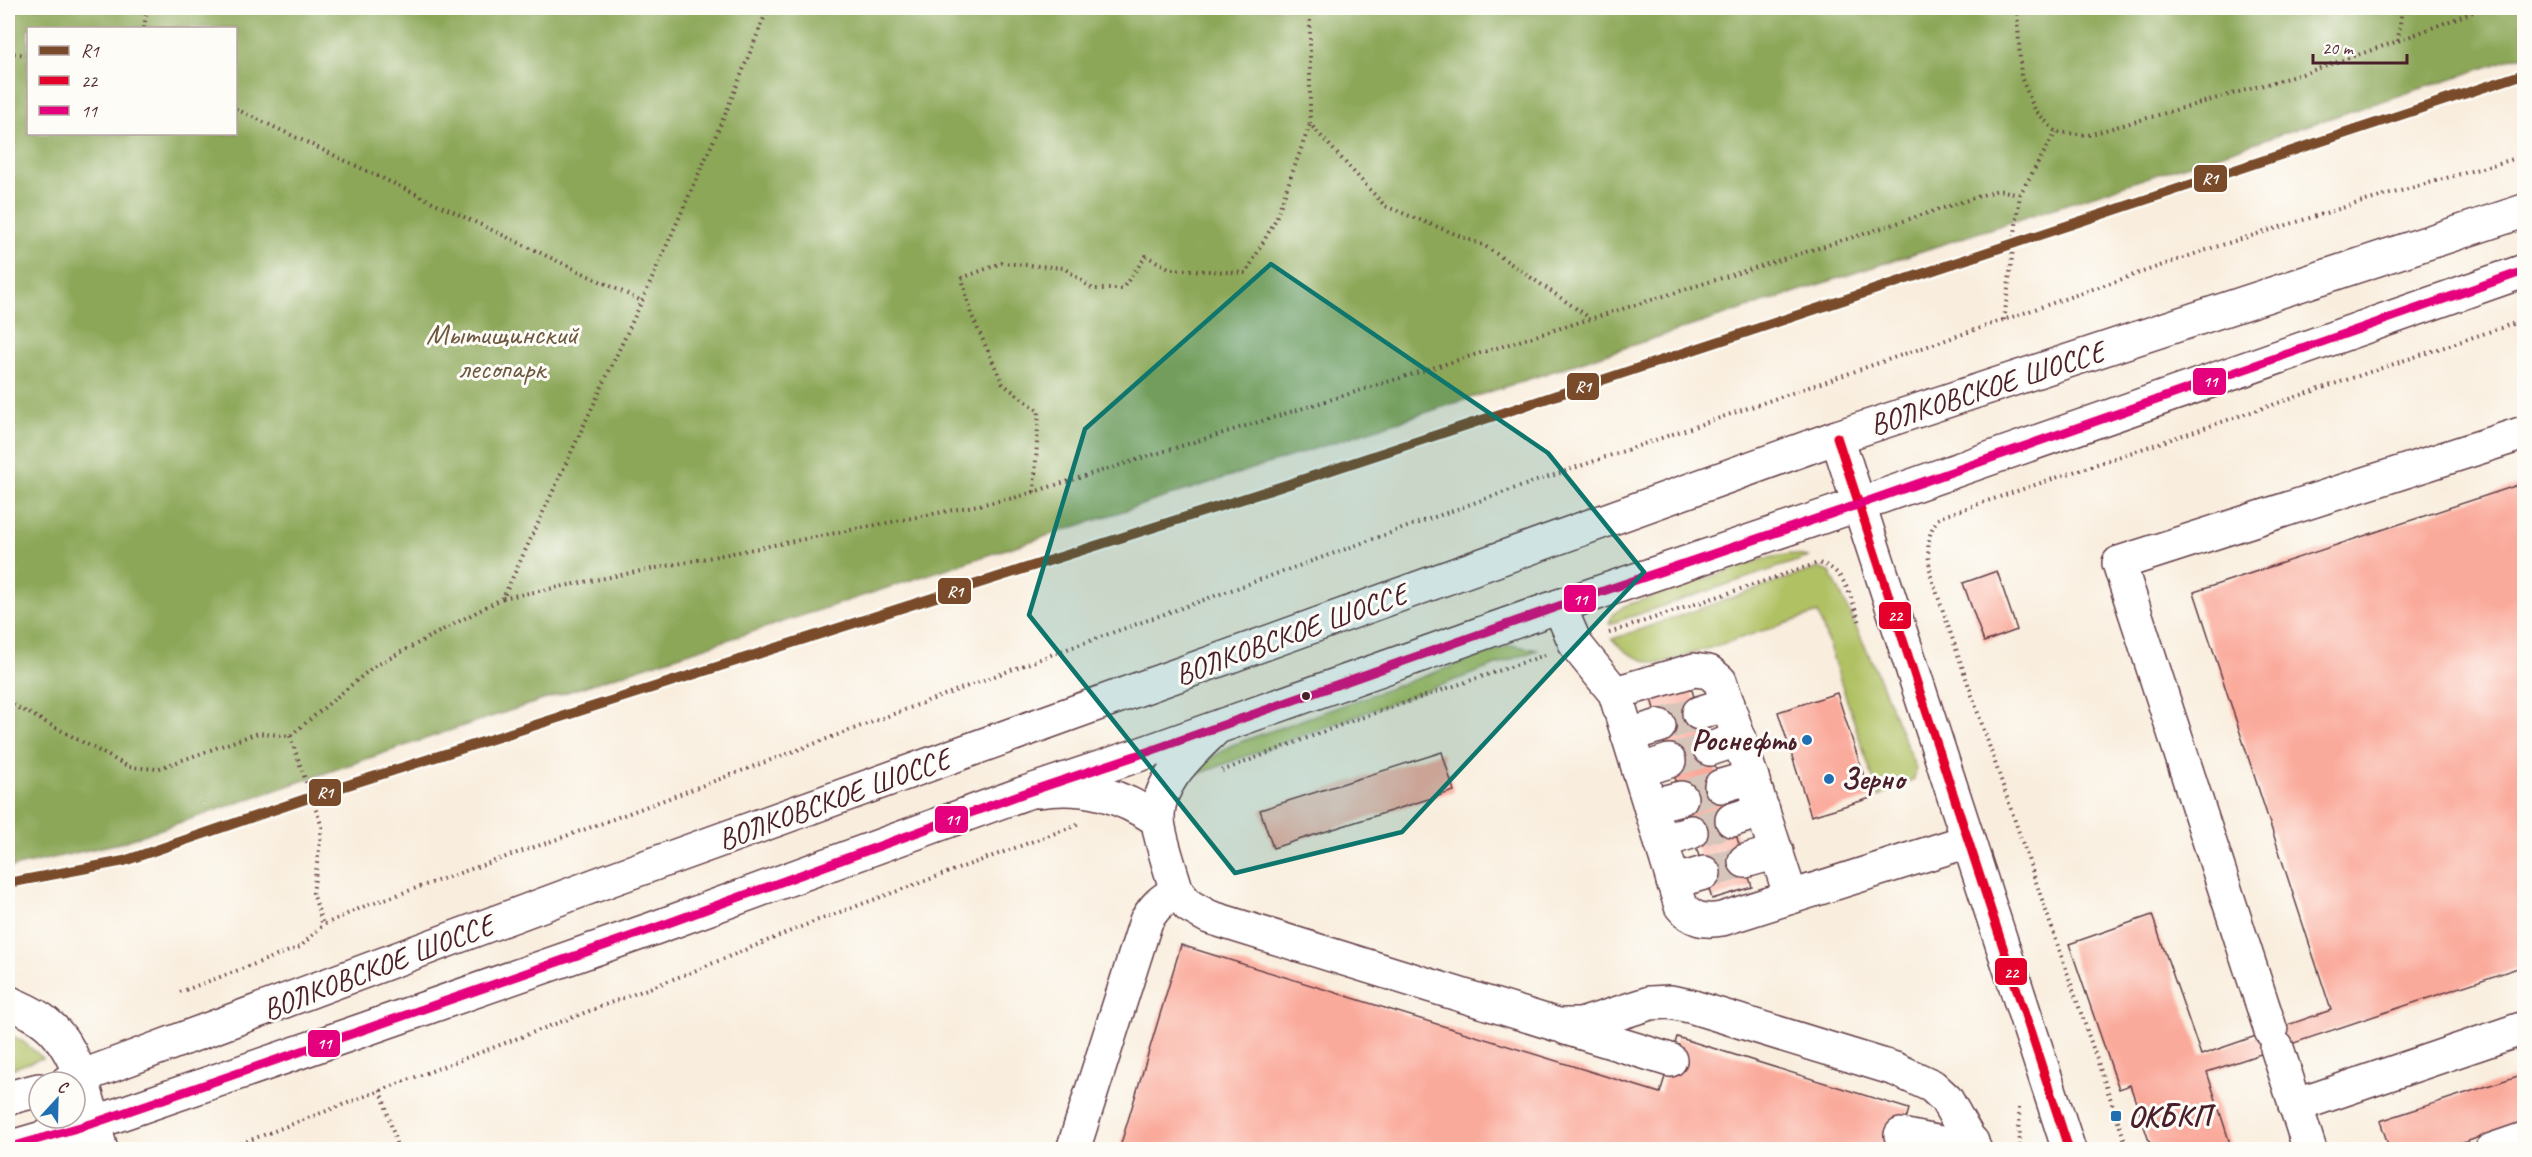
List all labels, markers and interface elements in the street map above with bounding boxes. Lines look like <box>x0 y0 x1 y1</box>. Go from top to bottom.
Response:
legend <box>27 27 237 135</box>
scale bar <box>2313 27 2408 65</box>
text: 20 m <box>2322 37 2355 59</box>
text: R1 <box>81 40 100 62</box>
text: 22 <box>81 70 99 92</box>
text: 11 <box>81 100 98 122</box>
line badge: R1 <box>2193 164 2228 193</box>
text: R1 <box>2202 169 2220 189</box>
park label: Мытищинский лесопарк <box>426 315 580 387</box>
street label: ВОЛКОВСКОЕ ШОССЕ <box>1865 331 2113 444</box>
line badge: 11 <box>2192 367 2227 396</box>
line badge: R1 <box>1566 372 1600 401</box>
text: 11 <box>2203 372 2219 392</box>
text: R1 <box>1575 377 1593 397</box>
street label: ВОЛКОВСКОЕ ШОССЕ <box>1170 573 1416 694</box>
line badge: R1 <box>937 577 972 605</box>
text: R1 <box>947 582 965 602</box>
line badge: 11 <box>1563 584 1597 613</box>
text: 11 <box>1573 590 1589 610</box>
line badge: 22 <box>1878 601 1912 630</box>
text: 22 <box>1888 606 1904 626</box>
unlabelled marker <box>1300 690 1312 702</box>
place label: Роснефть <box>1692 721 1797 759</box>
marker: Роснефть <box>1800 733 1814 747</box>
street label: ВОЛКОВСКОЕ ШОССЕ <box>713 738 959 859</box>
place label: Зерно <box>1841 760 1908 798</box>
marker: Зерно <box>1822 772 1836 786</box>
line badge: R1 <box>308 778 342 807</box>
text: R1 <box>317 783 335 803</box>
line badge: 11 <box>934 805 969 834</box>
text: 11 <box>945 810 961 830</box>
street label: ВОЛКОВСКОЕ ШОССЕ <box>257 904 502 1029</box>
line badge: 22 <box>1994 957 2028 986</box>
text: 22 <box>2004 963 2020 983</box>
line badge: 11 <box>307 1029 341 1058</box>
text: 11 <box>317 1034 333 1054</box>
north arrow <box>27 1070 87 1130</box>
text: С <box>55 1076 72 1099</box>
place label: ОКБКП <box>2128 1097 2216 1135</box>
marker: ОКБКП <box>2109 1109 2123 1123</box>

